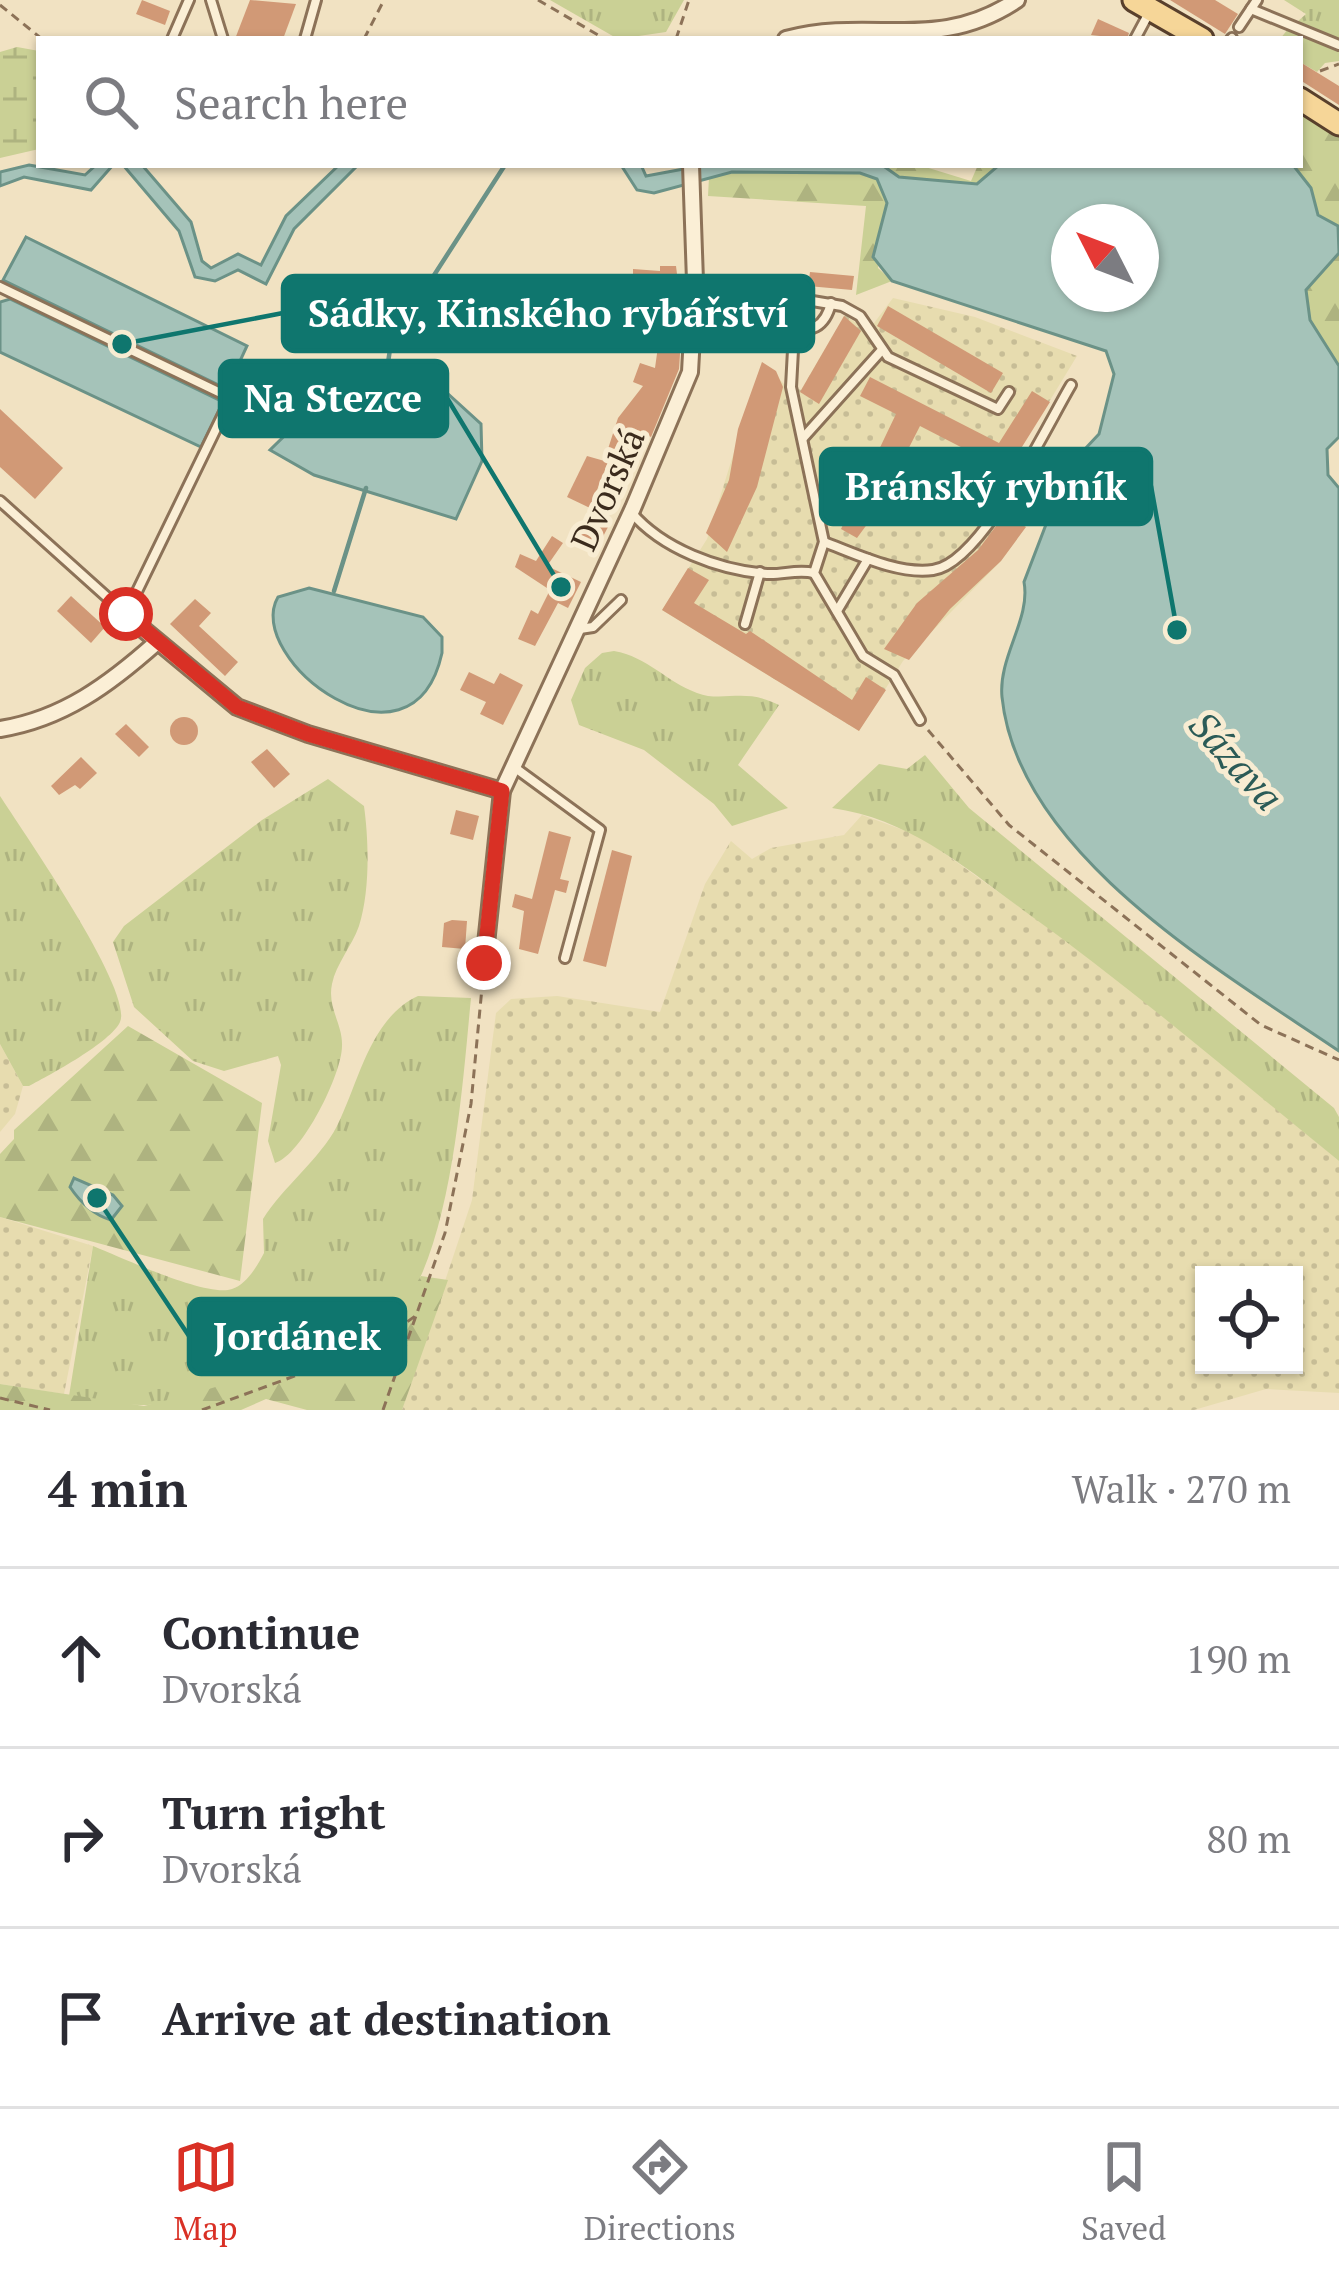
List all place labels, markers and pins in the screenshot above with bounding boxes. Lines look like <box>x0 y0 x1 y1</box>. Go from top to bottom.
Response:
callout: Sádky, Kinského rybářství <box>283 276 813 351</box>
callout: Na Stezce <box>220 361 447 436</box>
callout: Bránský rybník <box>821 449 1151 524</box>
callout: Jordánek <box>189 1299 405 1374</box>

